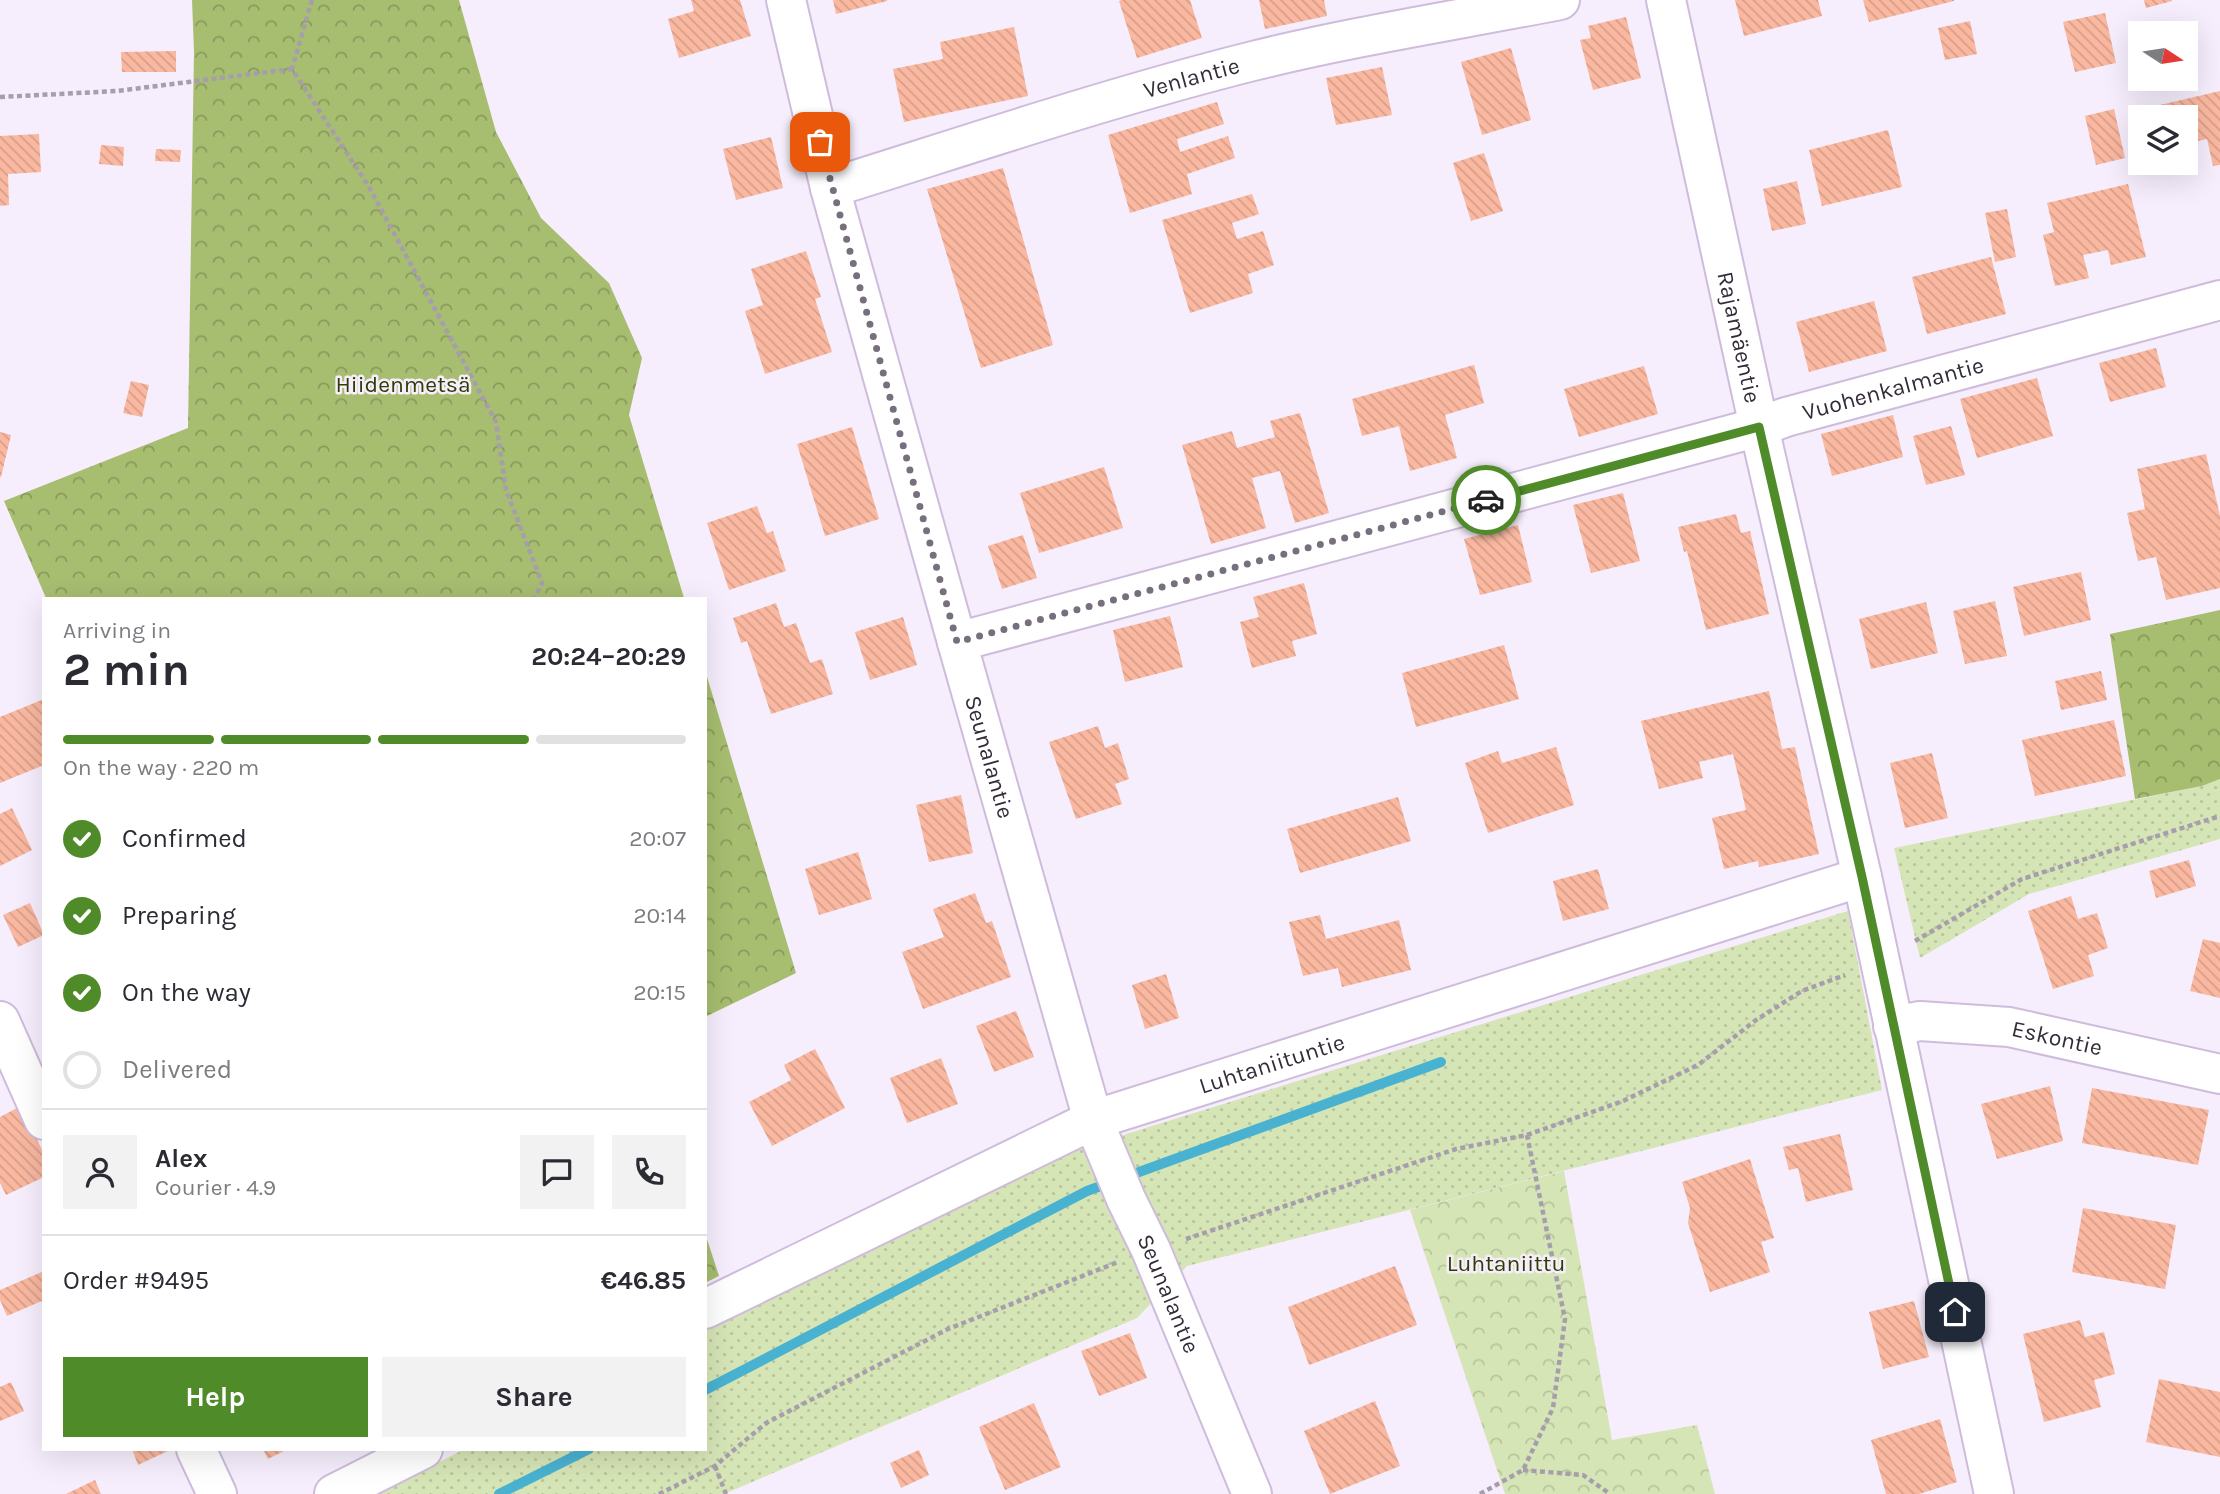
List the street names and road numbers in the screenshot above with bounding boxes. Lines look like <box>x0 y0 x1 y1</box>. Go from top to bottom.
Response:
street label: Venlantie <box>1140 52 1242 103</box>
street label: Rajamäentie <box>1712 269 1767 405</box>
street label: Vuohenkalmantie <box>1799 351 1987 425</box>
street label: Seunalantie <box>959 692 1020 821</box>
street label: Eskontie <box>2009 1015 2105 1061</box>
street label: Luhtaniituntie <box>1196 1028 1348 1099</box>
street label: Seunalantie <box>1132 1229 1206 1357</box>

